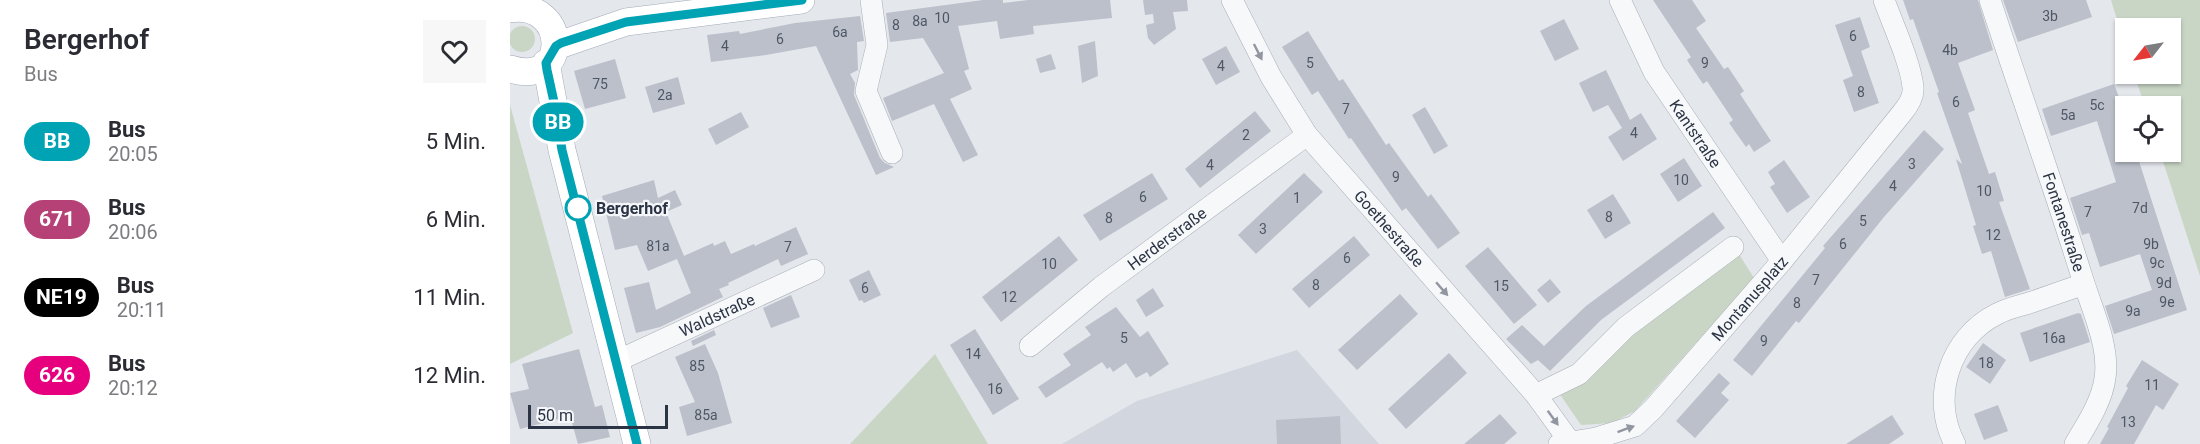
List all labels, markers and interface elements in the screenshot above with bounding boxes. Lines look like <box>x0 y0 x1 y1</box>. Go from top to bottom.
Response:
house number: 3b <box>2042 8 2058 24</box>
house number: 10 <box>934 10 950 26</box>
house number: 8a <box>912 13 928 29</box>
house number: 8 <box>892 17 900 33</box>
north arrow <box>2115 18 2181 84</box>
map controls <box>2115 18 2181 162</box>
button: heart <box>423 20 486 83</box>
text: Bergerhof <box>24 23 149 56</box>
house number: 6a <box>832 24 848 40</box>
house number: 6 <box>1849 28 1857 44</box>
house number: 6 <box>776 31 784 47</box>
house number: 4 <box>721 38 729 54</box>
house number: 4b <box>1942 42 1958 58</box>
one-way arrow <box>1253 43 1263 61</box>
house number: 5 <box>1306 55 1314 71</box>
house number: 9 <box>1701 55 1709 71</box>
house number: 4 <box>1217 58 1225 74</box>
text: Bus <box>24 62 58 86</box>
house number: 75 <box>592 76 608 92</box>
house number: 8 <box>1857 84 1865 100</box>
house number: 2a <box>657 87 673 103</box>
house number: 6 <box>1952 94 1960 110</box>
street label: Kantstraße <box>1666 96 1725 171</box>
button: locate <box>2115 96 2181 162</box>
house number: 5c <box>2089 97 2105 113</box>
house number: 7 <box>1342 101 1350 117</box>
line badge: BB <box>531 102 585 142</box>
house number: 5a <box>2060 107 2076 123</box>
text: BB <box>545 110 571 134</box>
text: Bus <box>108 117 146 142</box>
house number: 4 <box>1630 125 1638 141</box>
house number: 2 <box>1242 127 1250 143</box>
text: BB <box>44 129 70 153</box>
text: 5 Min. <box>426 129 486 154</box>
text: 20:05 <box>108 142 158 166</box>
house number: 3 <box>1908 156 1916 172</box>
house number: 4 <box>1206 157 1214 173</box>
house number: 9 <box>1392 169 1400 185</box>
street label: Fontanestraße <box>2039 170 2089 274</box>
house number: 10 <box>1673 172 1689 188</box>
house number: 4 <box>1889 178 1897 194</box>
house number: 10 <box>1976 183 1992 199</box>
street label: Goethestraße <box>1350 186 1428 271</box>
house number: 6 <box>1139 189 1147 205</box>
house number: 1 <box>1293 190 1301 206</box>
text: Bus <box>108 195 146 220</box>
marker: Bergerhof <box>565 195 591 221</box>
place label: Bergerhof <box>596 199 668 218</box>
house number: 7d <box>2132 200 2148 216</box>
street label: Herderstraße <box>1123 203 1210 274</box>
house number: 7 <box>2084 204 2092 220</box>
text: 671 <box>39 207 75 231</box>
text: 6 Min. <box>426 207 486 232</box>
house number: 8 <box>1605 209 1613 225</box>
house number: 8 <box>1105 210 1113 226</box>
house number: 5 <box>1859 213 1867 229</box>
text: 20:06 <box>108 220 158 244</box>
house number: 3 <box>1259 221 1267 237</box>
house number: 12 <box>1985 227 2001 243</box>
house number: 6 <box>1839 236 1847 252</box>
house number: 9b <box>2143 236 2159 252</box>
house number: 81a <box>646 238 670 254</box>
house number: 7 <box>784 239 792 255</box>
house number: 6 <box>1343 250 1351 266</box>
street label: Montanusplatz <box>1707 252 1792 345</box>
house number: 9c <box>2149 255 2165 271</box>
house number: 10 <box>1041 256 1057 272</box>
house number: 7 <box>1812 272 1820 288</box>
text: Bus <box>117 273 154 298</box>
house number: 9d <box>2156 275 2172 291</box>
house number: 8 <box>1312 277 1320 293</box>
house number: 15 <box>1493 278 1509 294</box>
house number: 6 <box>861 280 869 296</box>
one-way arrow <box>1436 281 1449 297</box>
text: NE19 <box>36 285 87 309</box>
text: 11 Min. <box>413 285 486 310</box>
street label: Waldstraße <box>676 289 758 340</box>
house number: 12 <box>1001 289 1017 305</box>
house number: 9e <box>2159 294 2175 310</box>
house number: 8 <box>1793 295 1801 311</box>
text: 20:11 <box>117 298 167 322</box>
house number: 9a <box>2125 303 2141 319</box>
house number: 5 <box>1120 330 1128 346</box>
house number: 16a <box>2042 330 2066 346</box>
house number: 9 <box>1760 333 1768 349</box>
house number: 14 <box>965 346 981 362</box>
text: Bus <box>108 351 146 376</box>
house number: 18 <box>1978 355 1994 371</box>
house number: 85 <box>689 358 705 374</box>
text: 626 <box>39 363 75 387</box>
text: 12 Min. <box>413 363 486 388</box>
text: 20:12 <box>108 376 158 400</box>
house number: 11 <box>2144 377 2160 393</box>
house number: 16 <box>987 381 1003 397</box>
scale bar <box>528 402 668 430</box>
text: 50 m <box>537 406 573 425</box>
house number: 85a <box>694 407 718 423</box>
one-way arrow <box>1547 410 1559 426</box>
house number: 13 <box>2120 414 2136 430</box>
one-way arrow <box>1617 423 1635 433</box>

